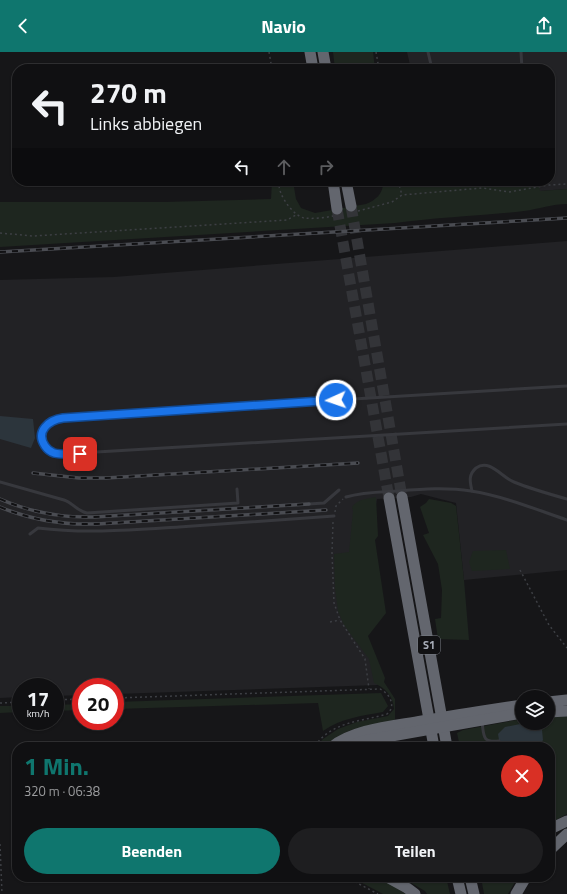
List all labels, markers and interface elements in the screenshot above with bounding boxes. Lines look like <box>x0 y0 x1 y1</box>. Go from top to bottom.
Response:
text: Navio <box>261 13 306 40</box>
icon: back <box>12 15 34 37</box>
icon: share <box>533 15 555 37</box>
text: 270 m <box>90 71 167 114</box>
icon: left <box>24 80 76 132</box>
text: Links abbiegen <box>90 110 202 137</box>
icon: left <box>231 156 253 178</box>
icon: ahead <box>273 156 295 178</box>
icon: right <box>315 156 337 178</box>
position arrow <box>315 379 357 421</box>
pin <box>63 437 97 471</box>
icon: arrive <box>69 443 91 465</box>
road number: S1 <box>418 636 440 654</box>
speed limit sign: 20 <box>72 678 124 730</box>
text: 17 <box>27 683 49 714</box>
map controls <box>515 690 555 730</box>
button: layers <box>515 690 555 730</box>
text: km/h <box>27 706 49 721</box>
text: 1 Min. <box>24 748 89 784</box>
button: close <box>501 755 543 797</box>
text: 320 m · 06:38 <box>24 781 100 801</box>
button: Beenden <box>24 828 280 874</box>
button: Teilen <box>288 828 543 874</box>

